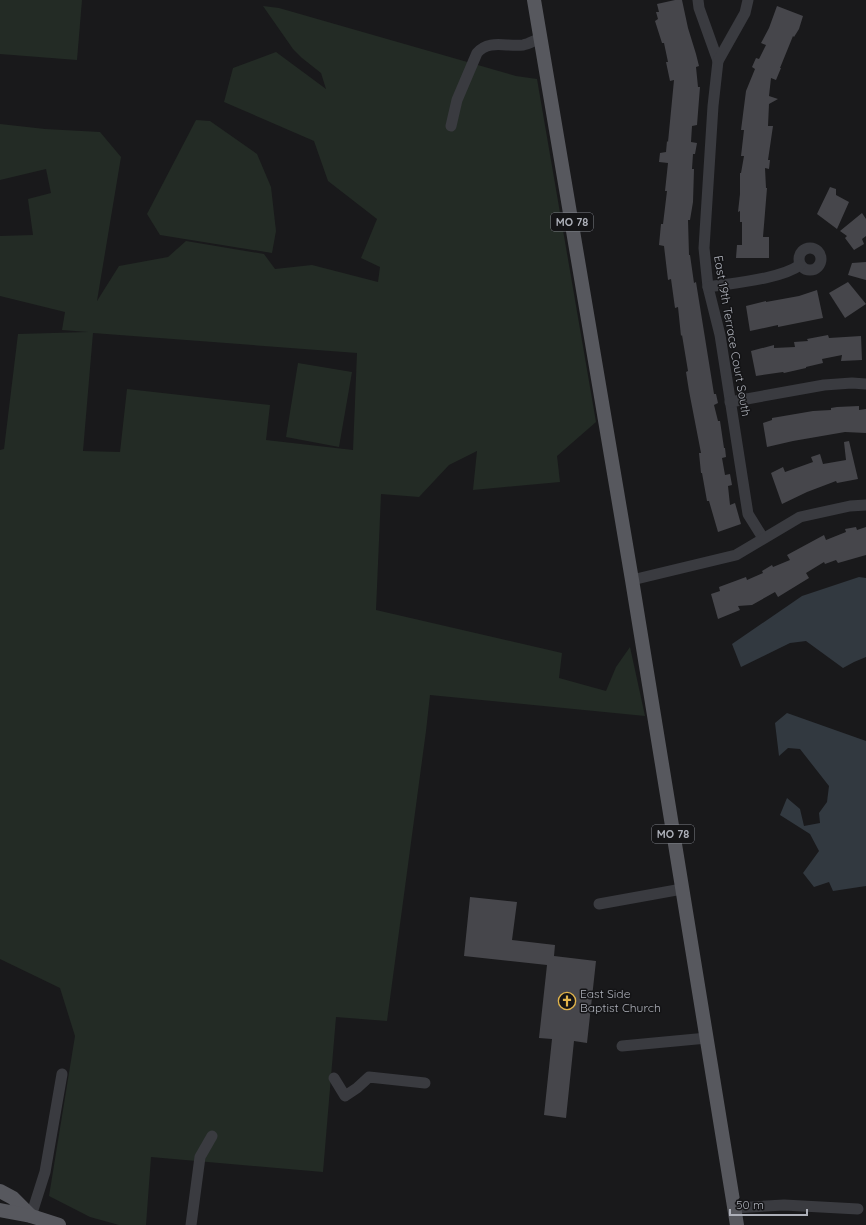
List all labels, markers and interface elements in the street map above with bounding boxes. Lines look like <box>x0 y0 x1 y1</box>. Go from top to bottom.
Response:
road number: MO 78 <box>551 213 593 231</box>
street label: East 19th Terrace Court South <box>711 254 754 418</box>
road number: MO 78 <box>652 825 694 843</box>
place label: East Side Baptist Church <box>580 986 661 1015</box>
church icon: East Side Baptist Church <box>557 991 577 1011</box>
scale bar <box>730 1191 807 1217</box>
text: 50 m <box>736 1197 764 1212</box>

